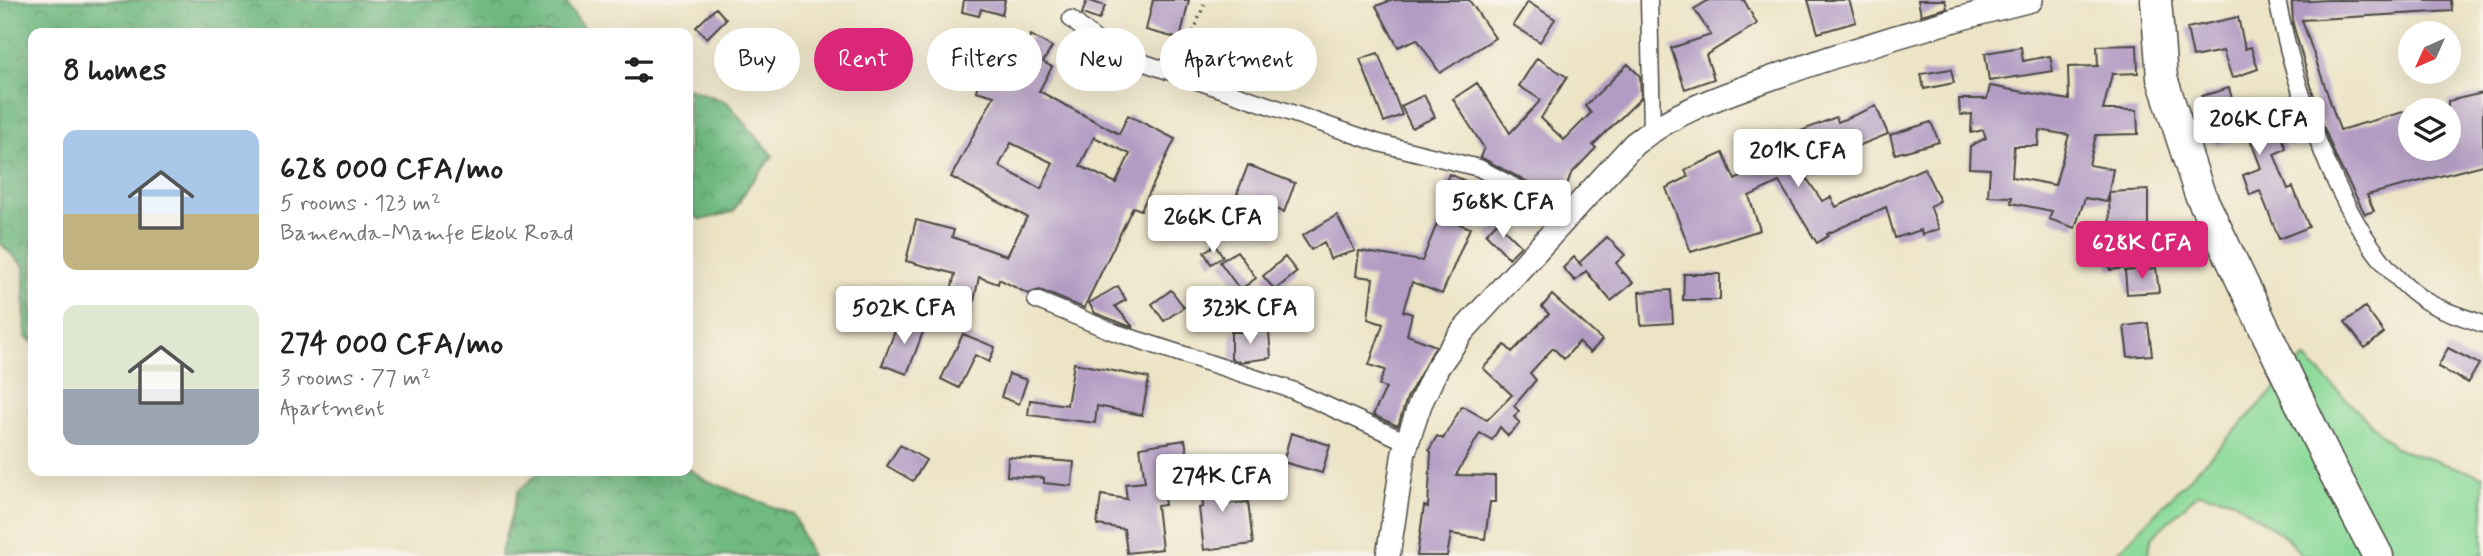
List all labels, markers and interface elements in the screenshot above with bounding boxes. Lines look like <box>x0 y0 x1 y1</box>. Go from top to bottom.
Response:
north arrow <box>2398 21 2460 84</box>
map controls <box>2398 21 2461 161</box>
chip: Buy <box>714 28 800 91</box>
chip: Rent <box>814 28 913 91</box>
chip: Filters <box>927 28 1042 91</box>
chip: New <box>1056 28 1146 91</box>
chip: Apartment <box>1160 28 1317 91</box>
text: 8 homes <box>63 51 166 90</box>
icon: filters <box>620 51 658 89</box>
pin: 206K CFA <box>2187 97 2331 157</box>
button: layers <box>2398 98 2461 161</box>
text: 206K CFA <box>2210 105 2308 135</box>
pin: 201K CFA <box>1726 130 1870 189</box>
text: 201K CFA <box>1750 137 1846 167</box>
text: 628 000 CFA/mo <box>280 150 503 189</box>
icon: home <box>119 158 203 242</box>
pin: 568K CFA <box>1431 180 1575 240</box>
text: 568K CFA <box>1452 188 1554 218</box>
text: 5 rooms · 123 m² <box>280 189 441 219</box>
pin: 266K CFA <box>1141 196 1285 255</box>
text: 266K CFA <box>1164 203 1262 233</box>
text: Bamenda-Mamfe Ekok Road <box>280 219 574 249</box>
pin: 628K CFA <box>2070 222 2214 281</box>
text: 628K CFA <box>2092 229 2192 259</box>
pin: 502K CFA <box>832 286 976 346</box>
pin: 323K CFA <box>1178 286 1322 346</box>
text: 502K CFA <box>852 294 956 324</box>
text: 323K CFA <box>1202 294 1298 324</box>
text: 274 000 CFA/mo <box>280 325 503 364</box>
icon: home <box>119 333 203 417</box>
text: 3 rooms · 77 m² <box>280 364 431 394</box>
text: Apartment <box>280 394 385 424</box>
pin: 274K CFA <box>1150 454 1294 514</box>
text: 274K CFA <box>1172 462 1272 492</box>

